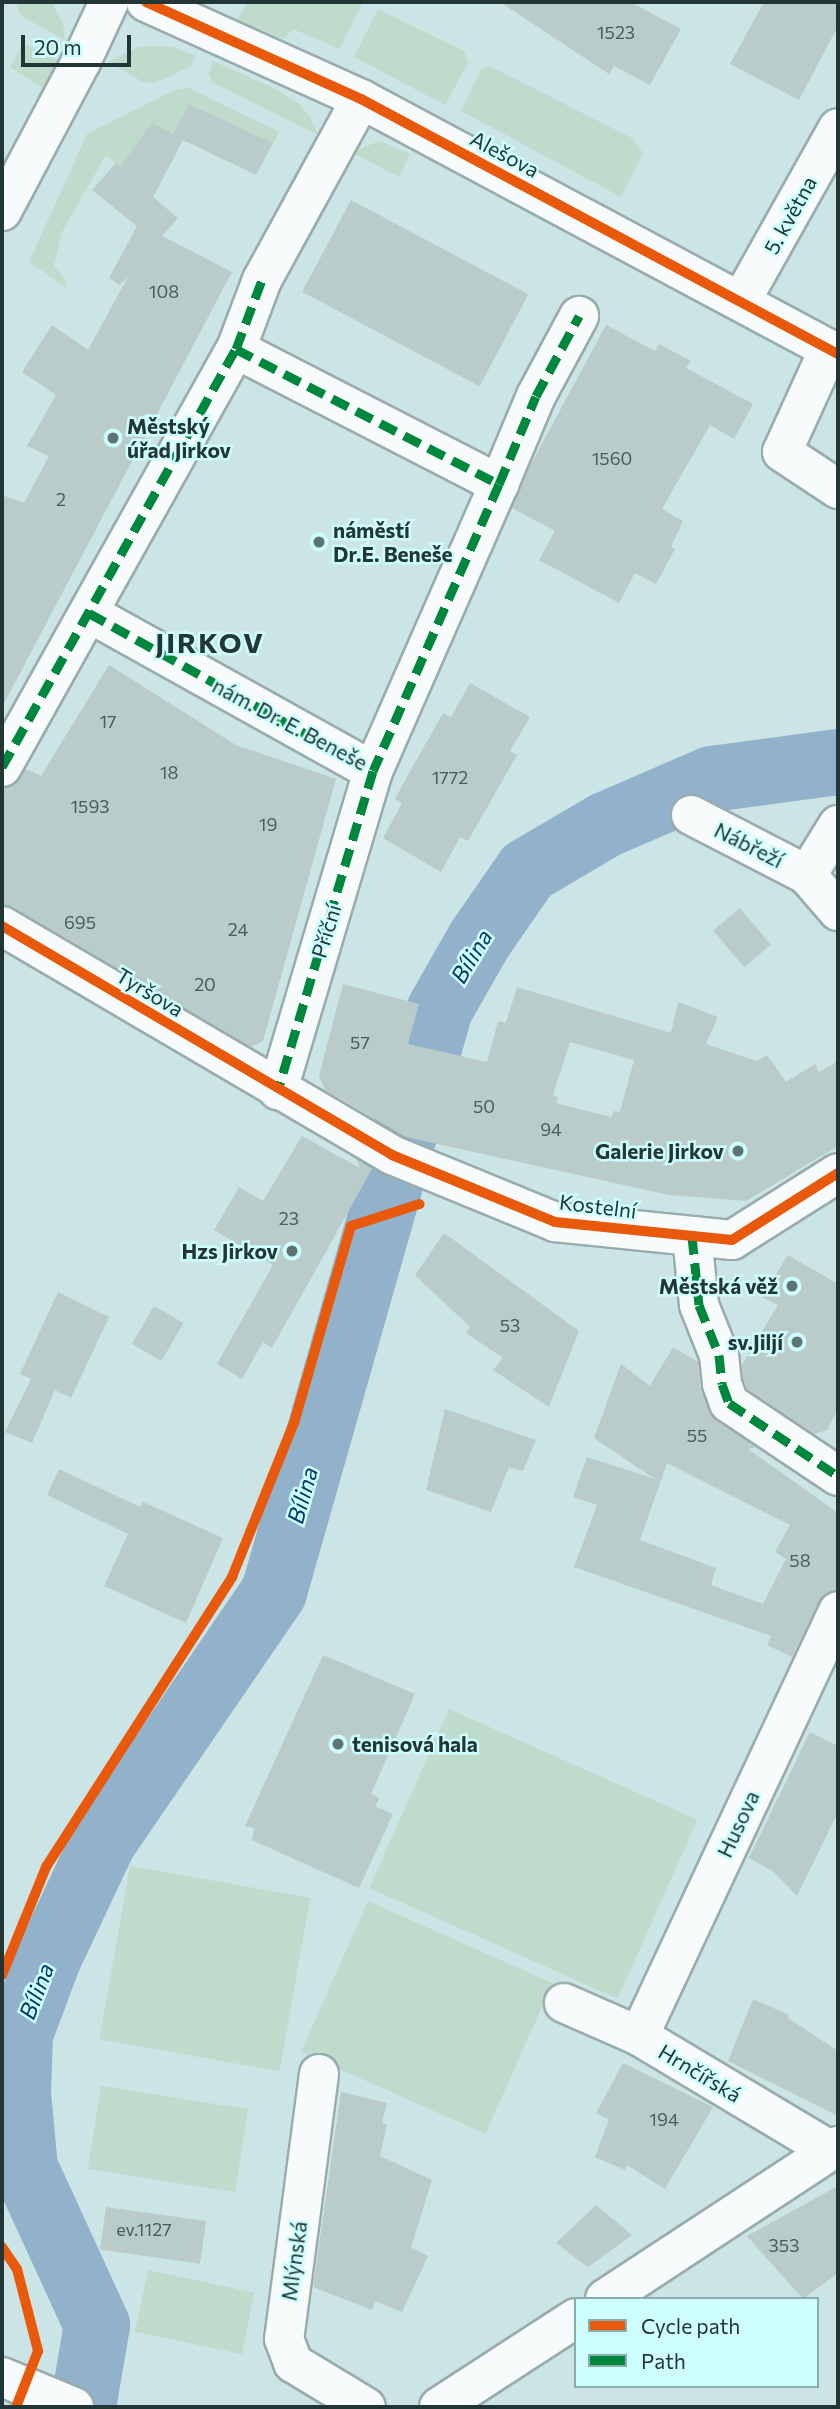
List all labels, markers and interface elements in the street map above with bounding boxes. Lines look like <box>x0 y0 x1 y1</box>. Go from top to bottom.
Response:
scale bar <box>24 21 135 65</box>
house number: 1523 <box>597 21 635 43</box>
text: 20 m <box>34 34 82 59</box>
street label: Alešova <box>466 125 544 183</box>
street label: 5. května <box>758 172 822 258</box>
house number: 108 <box>149 280 179 302</box>
place label: Městský úřad Jirkov <box>127 413 231 463</box>
marker: Městský úřad Jirkov <box>105 430 121 446</box>
house number: 1560 <box>592 447 632 469</box>
house number: 2 <box>56 488 66 510</box>
place label: náměstí Dr.E. Beneše <box>333 517 453 567</box>
marker: náměstí Dr.E. Beneše <box>311 534 327 550</box>
district label: JIRKOV <box>156 625 264 659</box>
street label: nám. Dr. E. Beneše <box>208 673 372 775</box>
house number: 17 <box>99 710 117 732</box>
house number: 18 <box>160 761 178 783</box>
house number: 1772 <box>432 766 468 788</box>
house number: 1593 <box>70 795 110 817</box>
house number: 19 <box>259 813 277 835</box>
street label: Nábřeží <box>710 817 788 873</box>
street label: Příční <box>306 901 346 961</box>
house number: 695 <box>64 911 96 933</box>
house number: 24 <box>228 918 248 940</box>
water label: Bílina <box>444 924 498 988</box>
street label: Tyršova <box>112 962 188 1022</box>
house number: 20 <box>194 973 216 995</box>
house number: 57 <box>350 1031 370 1053</box>
house number: 50 <box>473 1095 495 1117</box>
house number: 94 <box>540 1118 562 1140</box>
place label: Galerie Jirkov <box>595 1138 724 1164</box>
marker: Galerie Jirkov <box>730 1143 746 1159</box>
street label: Kostelní <box>558 1189 638 1223</box>
house number: 23 <box>279 1207 299 1229</box>
place label: Hzs Jirkov <box>181 1238 278 1264</box>
marker: Hzs Jirkov <box>284 1243 300 1259</box>
place label: Městská věž <box>659 1273 778 1299</box>
marker: Městská věž <box>784 1278 800 1294</box>
house number: 53 <box>500 1314 520 1336</box>
place label: sv.Jiljí <box>728 1329 783 1355</box>
marker: sv.Jiljí <box>789 1334 805 1350</box>
house number: 55 <box>687 1424 707 1446</box>
water label: Bílina <box>281 1463 323 1527</box>
house number: 58 <box>789 1549 811 1571</box>
place label: tenisová hala <box>352 1731 478 1757</box>
marker: tenisová hala <box>330 1736 346 1752</box>
street label: Husova <box>712 1787 764 1861</box>
water label: Bílina <box>13 1959 59 2023</box>
street label: Hrnčířská <box>654 2039 746 2107</box>
house number: 194 <box>649 2108 679 2130</box>
house number: ev.1127 <box>116 2218 172 2240</box>
street label: Mlýnská <box>276 2220 312 2302</box>
house number: 353 <box>769 2234 799 2256</box>
legend <box>574 2297 819 2388</box>
text: Cycle path <box>641 2313 740 2338</box>
text: Path <box>641 2348 686 2373</box>

